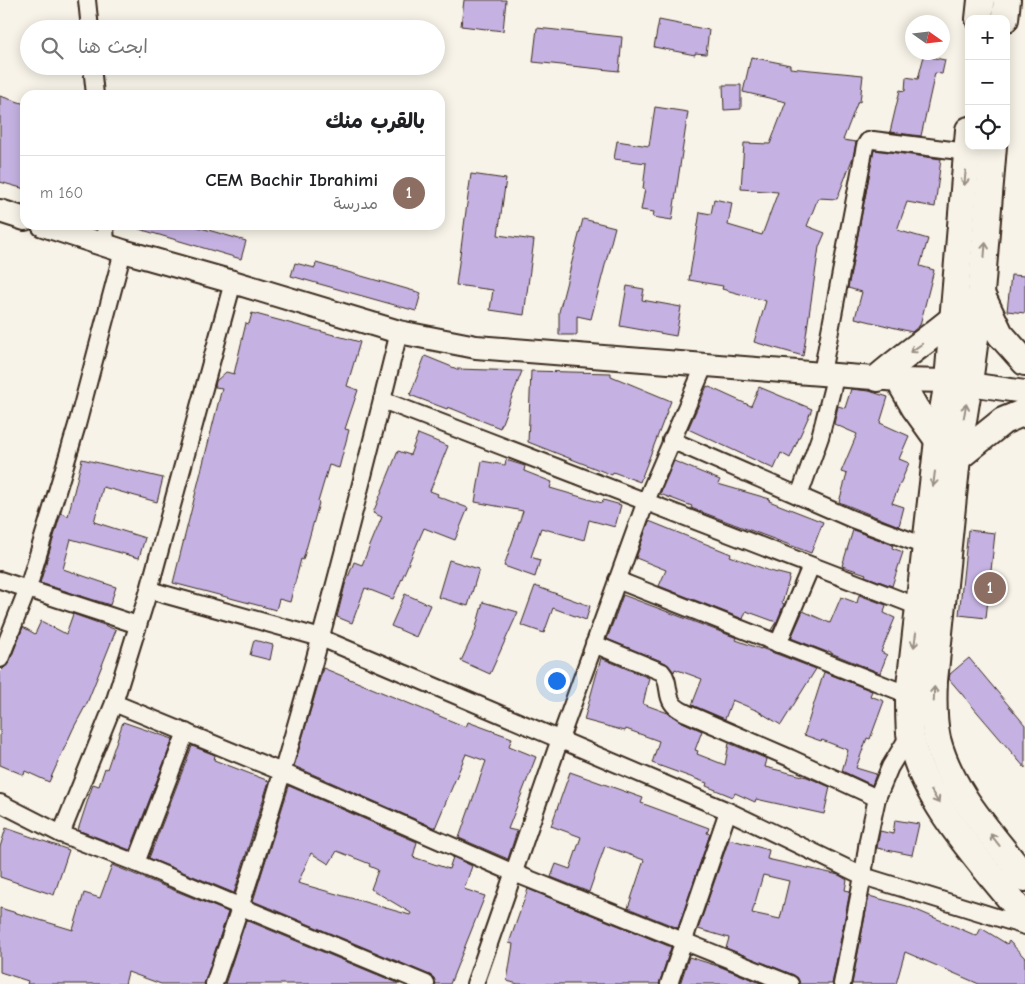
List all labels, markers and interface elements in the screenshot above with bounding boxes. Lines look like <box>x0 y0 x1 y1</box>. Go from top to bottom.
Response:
north arrow <box>905 15 950 60</box>
map controls <box>965 15 1010 150</box>
button: + <box>965 15 1010 60</box>
search box <box>20 20 445 75</box>
icon: search <box>38 34 66 62</box>
text: ابحث هنا <box>78 36 148 58</box>
button: − <box>965 60 1010 105</box>
button: locate <box>965 105 1010 150</box>
text: بالقرب منك <box>325 109 425 133</box>
text: CEM Bachir Ibrahimi <box>205 169 378 191</box>
one-way arrow <box>960 170 969 186</box>
text: 160 m <box>40 184 83 202</box>
text: 1 <box>406 184 412 202</box>
text: مدرسة <box>333 195 378 213</box>
one-way arrow <box>980 242 989 258</box>
one-way arrow <box>909 343 923 353</box>
one-way arrow <box>960 403 970 419</box>
one-way arrow <box>929 471 939 487</box>
pin: 1 <box>974 569 1006 607</box>
one-way arrow <box>909 632 919 648</box>
your location <box>544 668 570 694</box>
one-way arrow <box>929 686 938 702</box>
one-way arrow <box>930 790 940 804</box>
one-way arrow <box>990 833 1001 846</box>

